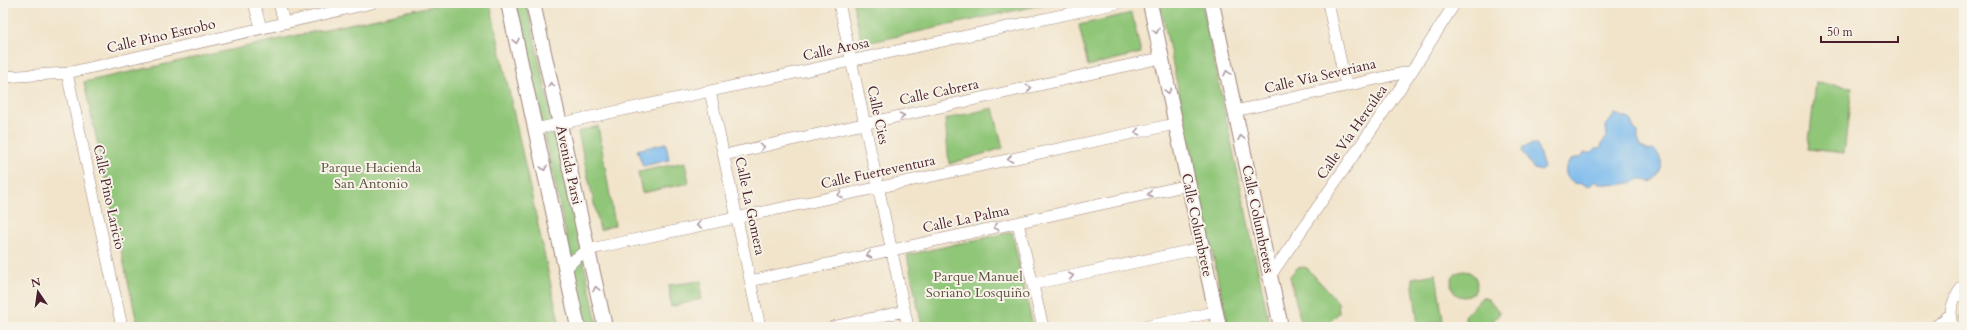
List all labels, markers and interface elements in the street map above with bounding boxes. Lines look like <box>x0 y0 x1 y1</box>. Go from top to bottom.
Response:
street label: Calle Pino Estrobo <box>105 14 218 58</box>
scale bar <box>1821 18 1898 44</box>
text: 50 m <box>1827 24 1854 40</box>
one-way arrow <box>1151 28 1159 34</box>
street label: Calle Arosa <box>801 33 871 65</box>
one-way arrow <box>512 38 520 44</box>
street label: Calle Vía Severiana <box>1262 54 1378 98</box>
one-way arrow <box>1223 69 1231 76</box>
street label: Calle Cabrera <box>897 74 981 110</box>
street label: Calle Vía Hercúlea <box>1312 81 1392 183</box>
one-way arrow <box>548 82 556 89</box>
street label: Calle Cies <box>863 84 894 146</box>
one-way arrow <box>1026 84 1032 92</box>
one-way arrow <box>1164 88 1172 94</box>
one-way arrow <box>899 112 905 120</box>
street label: Avenida Parsi <box>551 124 587 206</box>
one-way arrow <box>1134 127 1140 135</box>
one-way arrow <box>1238 135 1246 141</box>
street label: Calle Pino Laricio <box>89 143 129 252</box>
one-way arrow <box>758 143 765 151</box>
street label: Calle Fuerteventura <box>819 151 937 193</box>
one-way arrow <box>1007 154 1013 162</box>
street label: Calle La Gomera <box>730 155 770 257</box>
park label: Parque Hacienda San Antonio <box>321 158 421 193</box>
street label: Calle Columbretes <box>1237 163 1279 275</box>
one-way arrow <box>539 165 547 171</box>
street label: Calle Columbrete <box>1177 172 1217 278</box>
one-way arrow <box>1147 189 1154 197</box>
one-way arrow <box>837 191 843 199</box>
street label: Calle La Palma <box>921 201 1011 237</box>
one-way arrow <box>695 221 702 229</box>
one-way arrow <box>993 223 999 231</box>
one-way arrow <box>866 251 872 259</box>
park label: Parque Manuel Soriano Losquiño <box>926 267 1031 302</box>
north arrow <box>18 272 58 312</box>
one-way arrow <box>1068 273 1074 281</box>
text: N <box>30 274 43 291</box>
one-way arrow <box>593 286 601 292</box>

